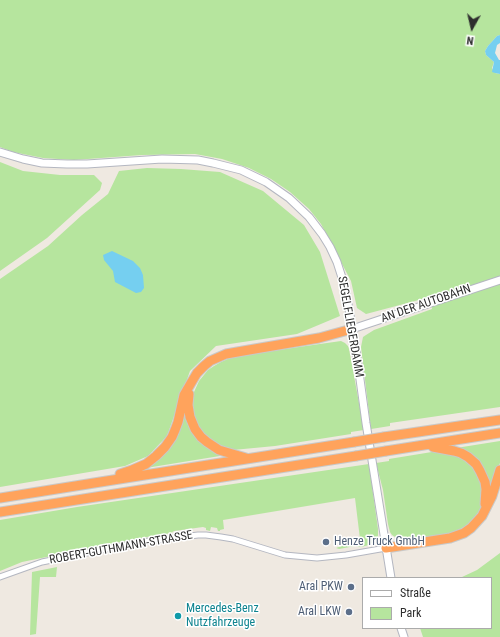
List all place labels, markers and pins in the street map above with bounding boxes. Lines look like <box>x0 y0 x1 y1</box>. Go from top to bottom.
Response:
place label: Henze Truck GmbH <box>334 535 425 549</box>
marker: Henze Truck GmbH <box>321 537 331 547</box>
place label: Aral PKW <box>299 580 343 594</box>
marker: Aral PKW <box>346 582 356 592</box>
place label: Mercedes-Benz Nutzfahrzeuge <box>186 602 259 630</box>
place label: Aral LKW <box>298 605 341 619</box>
marker: Aral LKW <box>344 607 354 617</box>
marker: Mercedes-Benz Nutzfahrzeuge <box>173 611 183 621</box>

